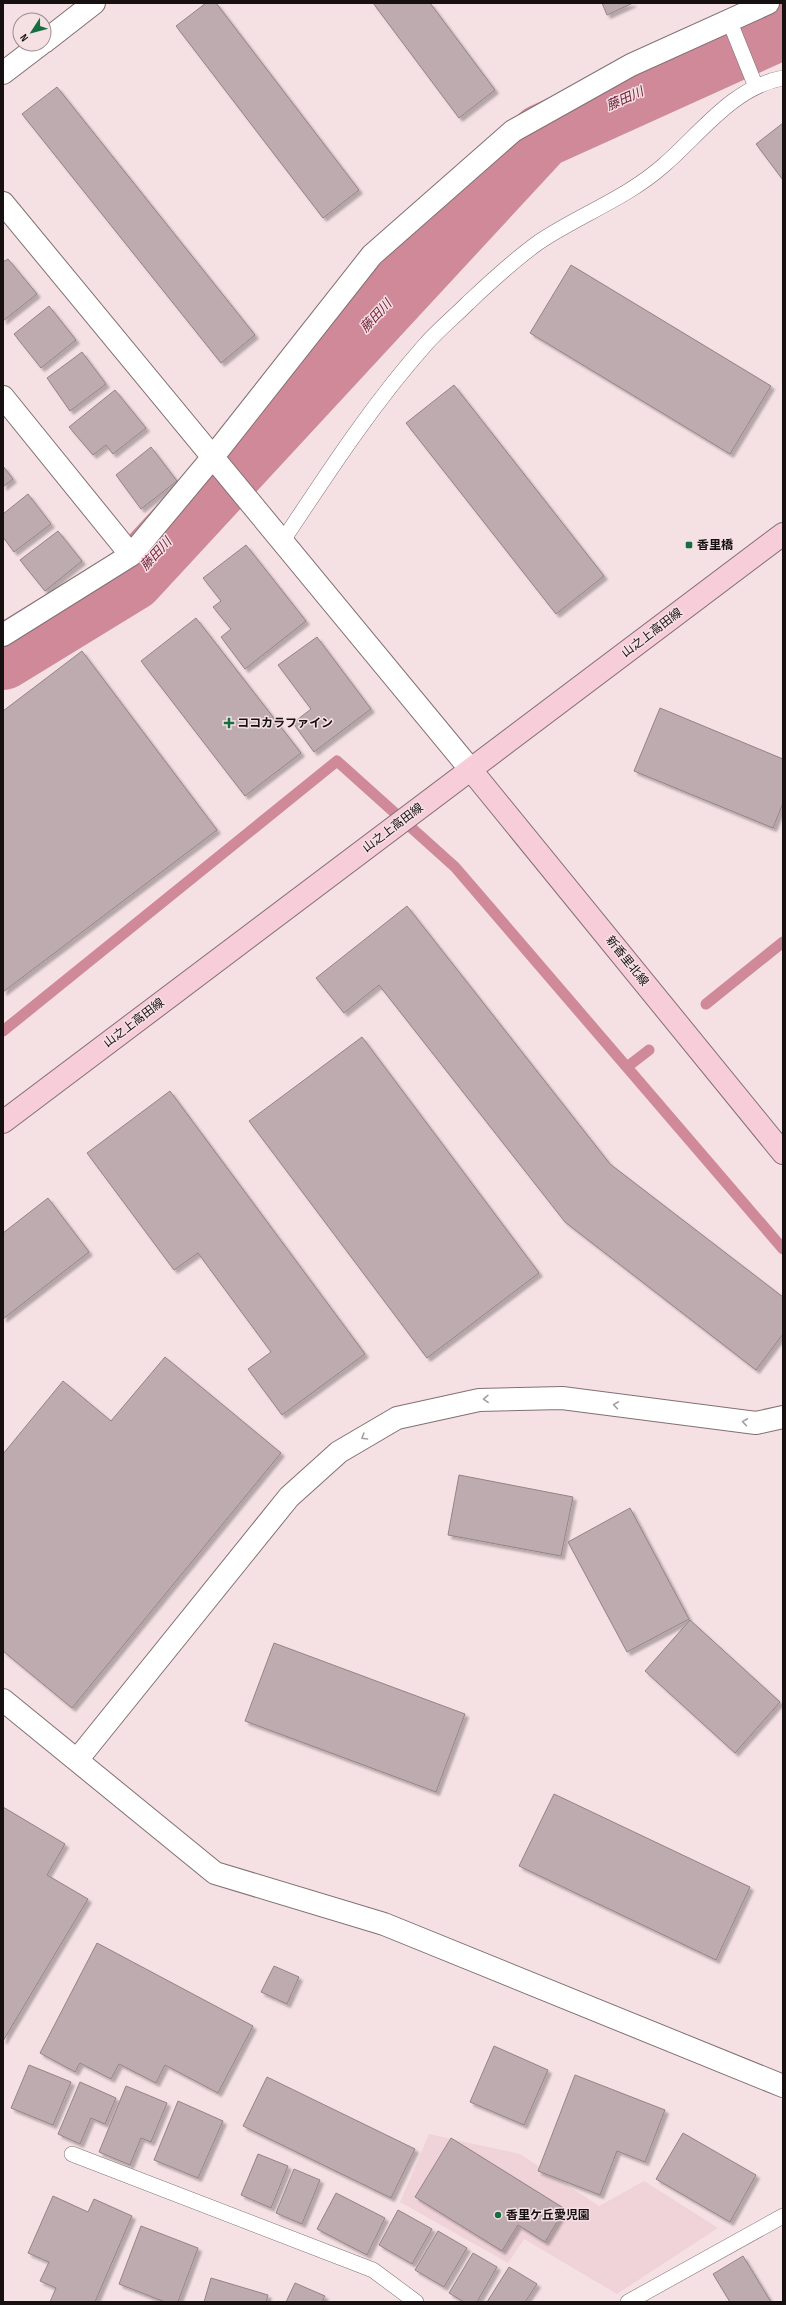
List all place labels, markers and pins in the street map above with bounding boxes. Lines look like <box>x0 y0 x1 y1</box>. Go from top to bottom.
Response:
place label: 香里橋 <box>697 538 734 553</box>
marker: 香里橋 <box>684 540 694 550</box>
place label: ココカラファイン <box>237 716 333 731</box>
marker: ココカラファイン <box>224 718 234 728</box>
place label: 香里ケ丘愛児園 <box>506 2208 590 2223</box>
marker: 香里ケ丘愛児園 <box>493 2210 503 2220</box>

